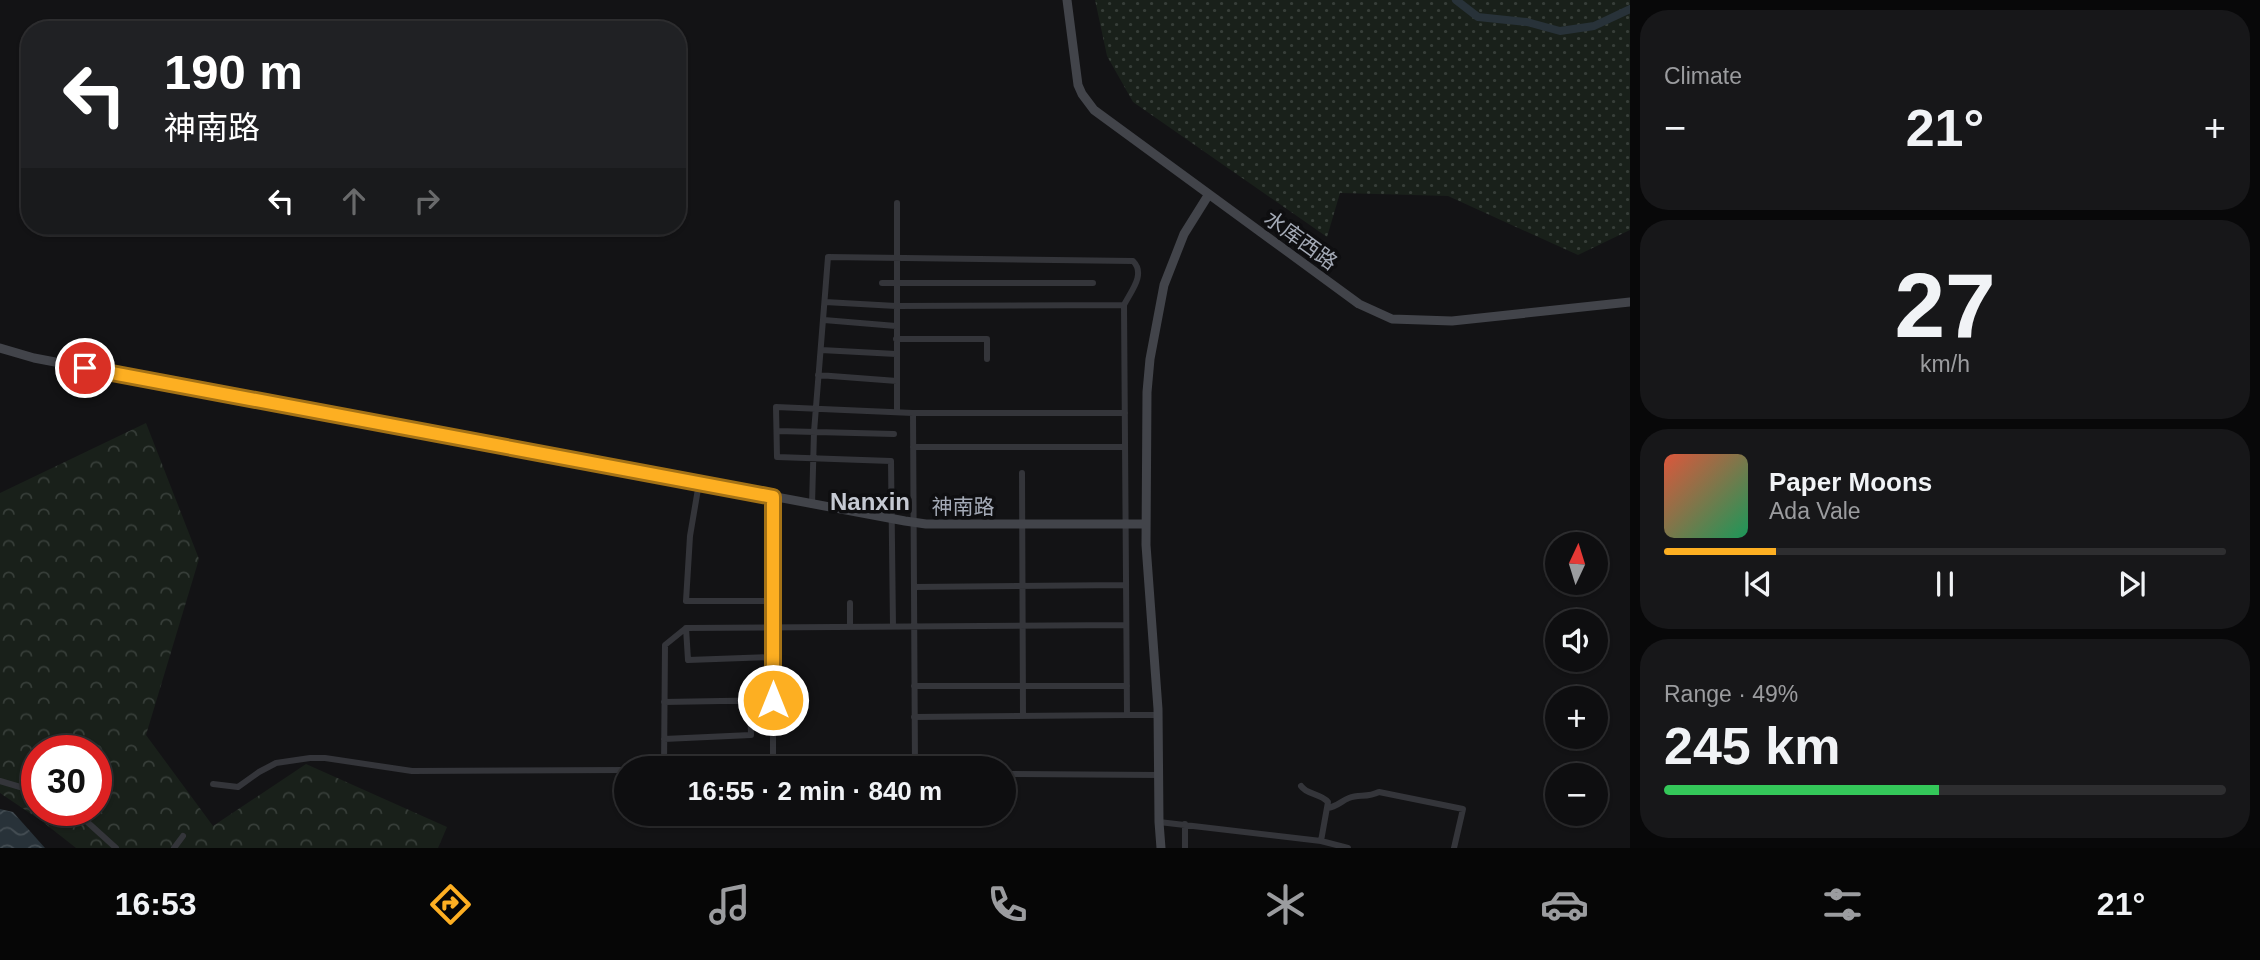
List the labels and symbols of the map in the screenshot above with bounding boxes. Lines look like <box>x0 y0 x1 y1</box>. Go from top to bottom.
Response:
street label: 水库西路 <box>1260 206 1342 274</box>
pin <box>55 338 115 398</box>
district label: Nanxin <box>830 488 910 515</box>
street label: 神南路 <box>932 495 995 518</box>
north arrow <box>1545 532 1608 595</box>
position arrow <box>736 663 810 737</box>
speed limit sign: 30 <box>21 735 112 826</box>

